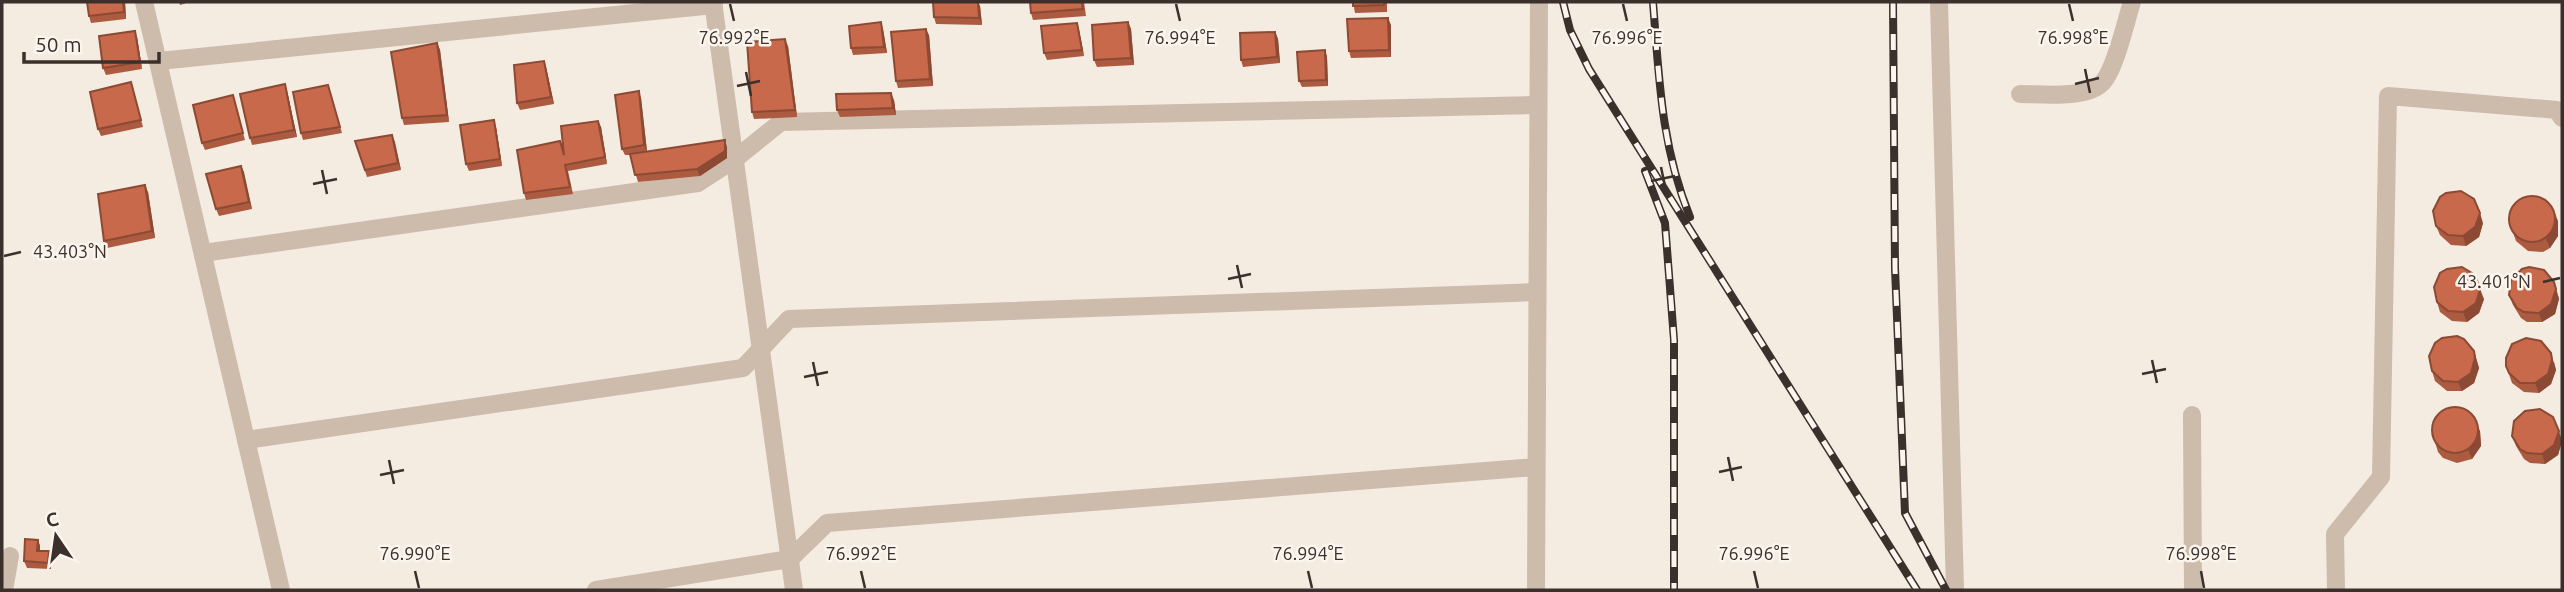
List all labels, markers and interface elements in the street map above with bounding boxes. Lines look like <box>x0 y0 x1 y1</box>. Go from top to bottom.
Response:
scale bar <box>24 21 159 65</box>
text: 76.992°E <box>698 27 770 47</box>
text: 76.994°E <box>1144 27 1216 47</box>
text: 76.996°E <box>1591 27 1663 47</box>
text: 76.998°E <box>2037 27 2109 47</box>
text: 50 m <box>35 32 82 56</box>
text: 43.403°N <box>33 241 107 261</box>
text: 43.401°N <box>2457 271 2531 291</box>
north arrow <box>21 501 91 571</box>
text: С <box>44 507 61 532</box>
text: 76.990°E <box>379 543 451 563</box>
text: 76.992°E <box>825 543 897 563</box>
text: 76.994°E <box>1272 543 1344 563</box>
text: 76.996°E <box>1718 543 1790 563</box>
text: 76.998°E <box>2165 543 2237 563</box>

